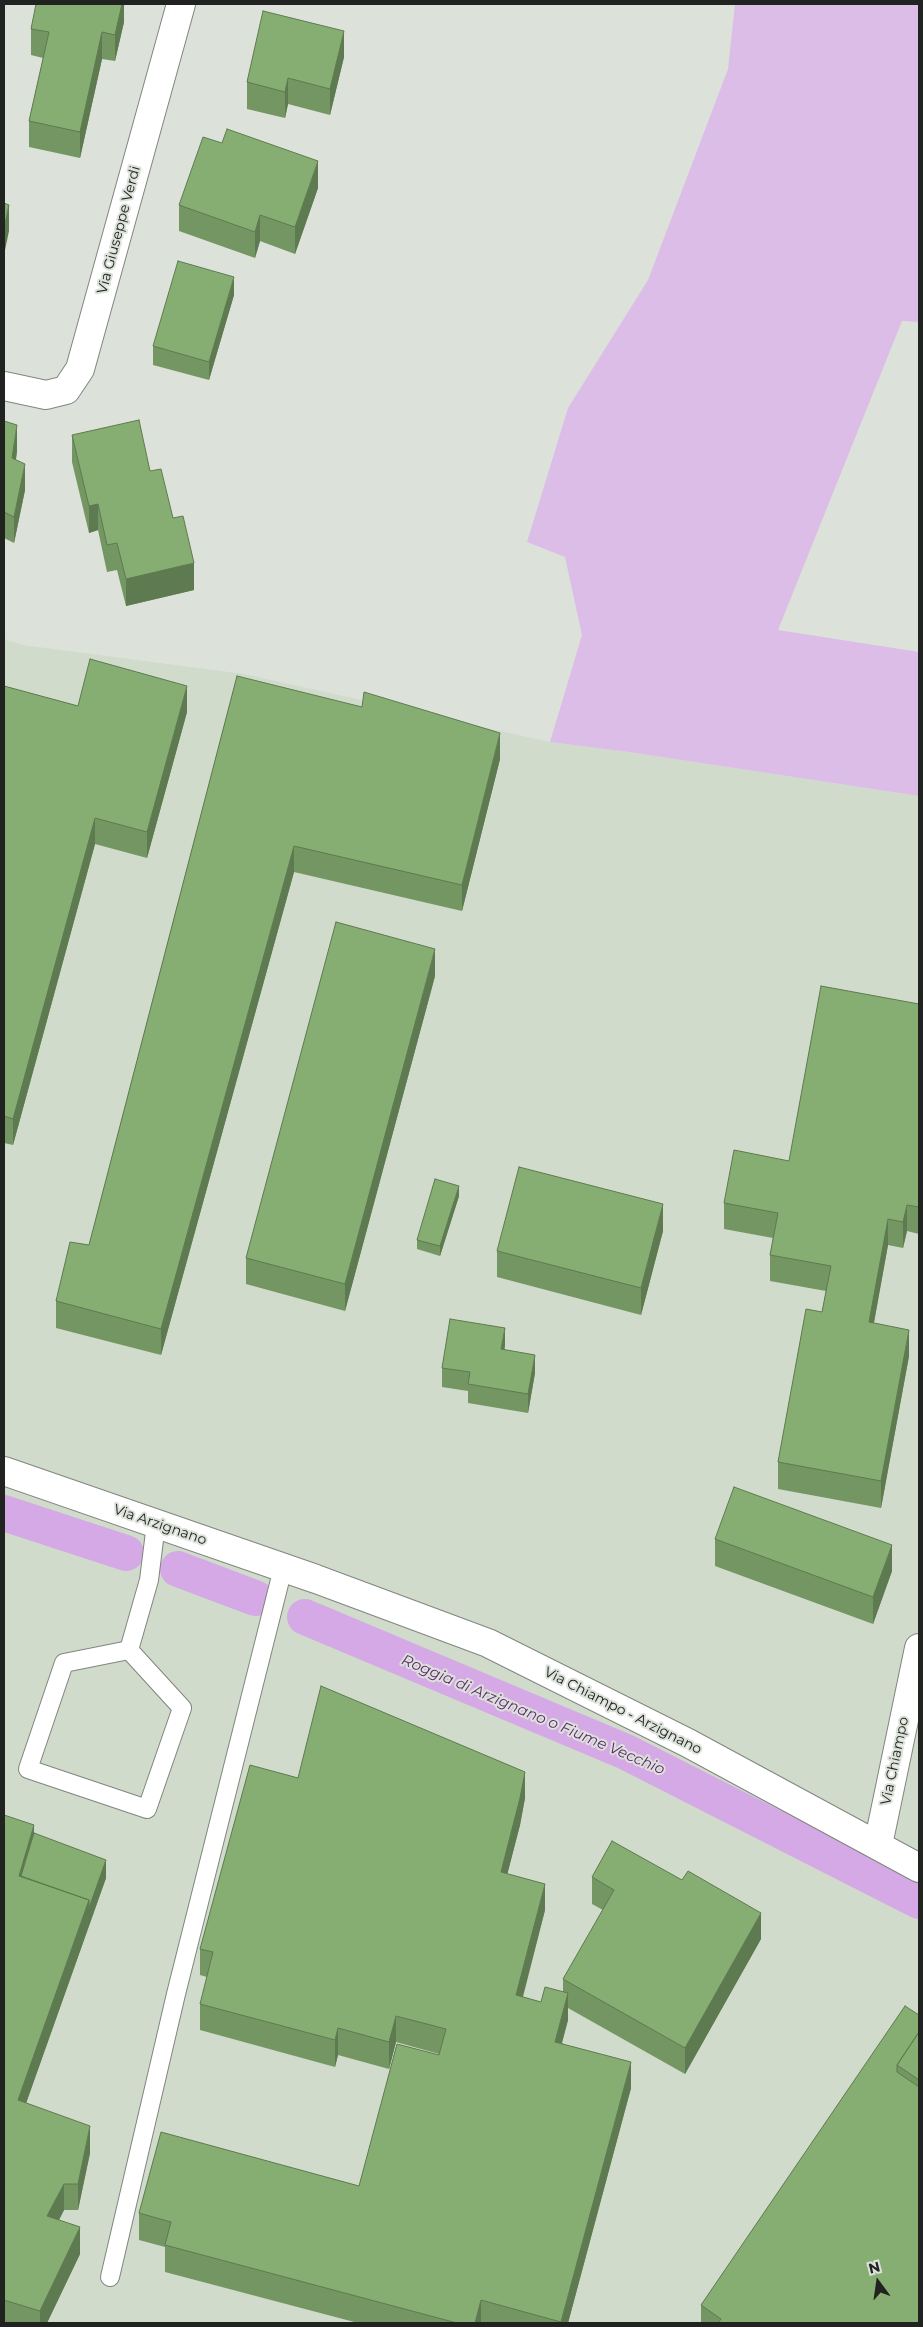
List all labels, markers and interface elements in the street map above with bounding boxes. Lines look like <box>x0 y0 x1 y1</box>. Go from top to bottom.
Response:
street label: Via Giuseppe Verdi <box>94 164 144 296</box>
street label: Via Arzignano <box>111 1501 209 1549</box>
water label: Roggia di Arzignano o Fiume Vecchio <box>399 1651 667 1779</box>
street label: Via Chiampo - Arzignano <box>541 1664 705 1758</box>
street label: Via Chiampo <box>877 1715 913 1807</box>
north arrow <box>853 2257 903 2307</box>
text: N <box>867 2257 882 2278</box>

